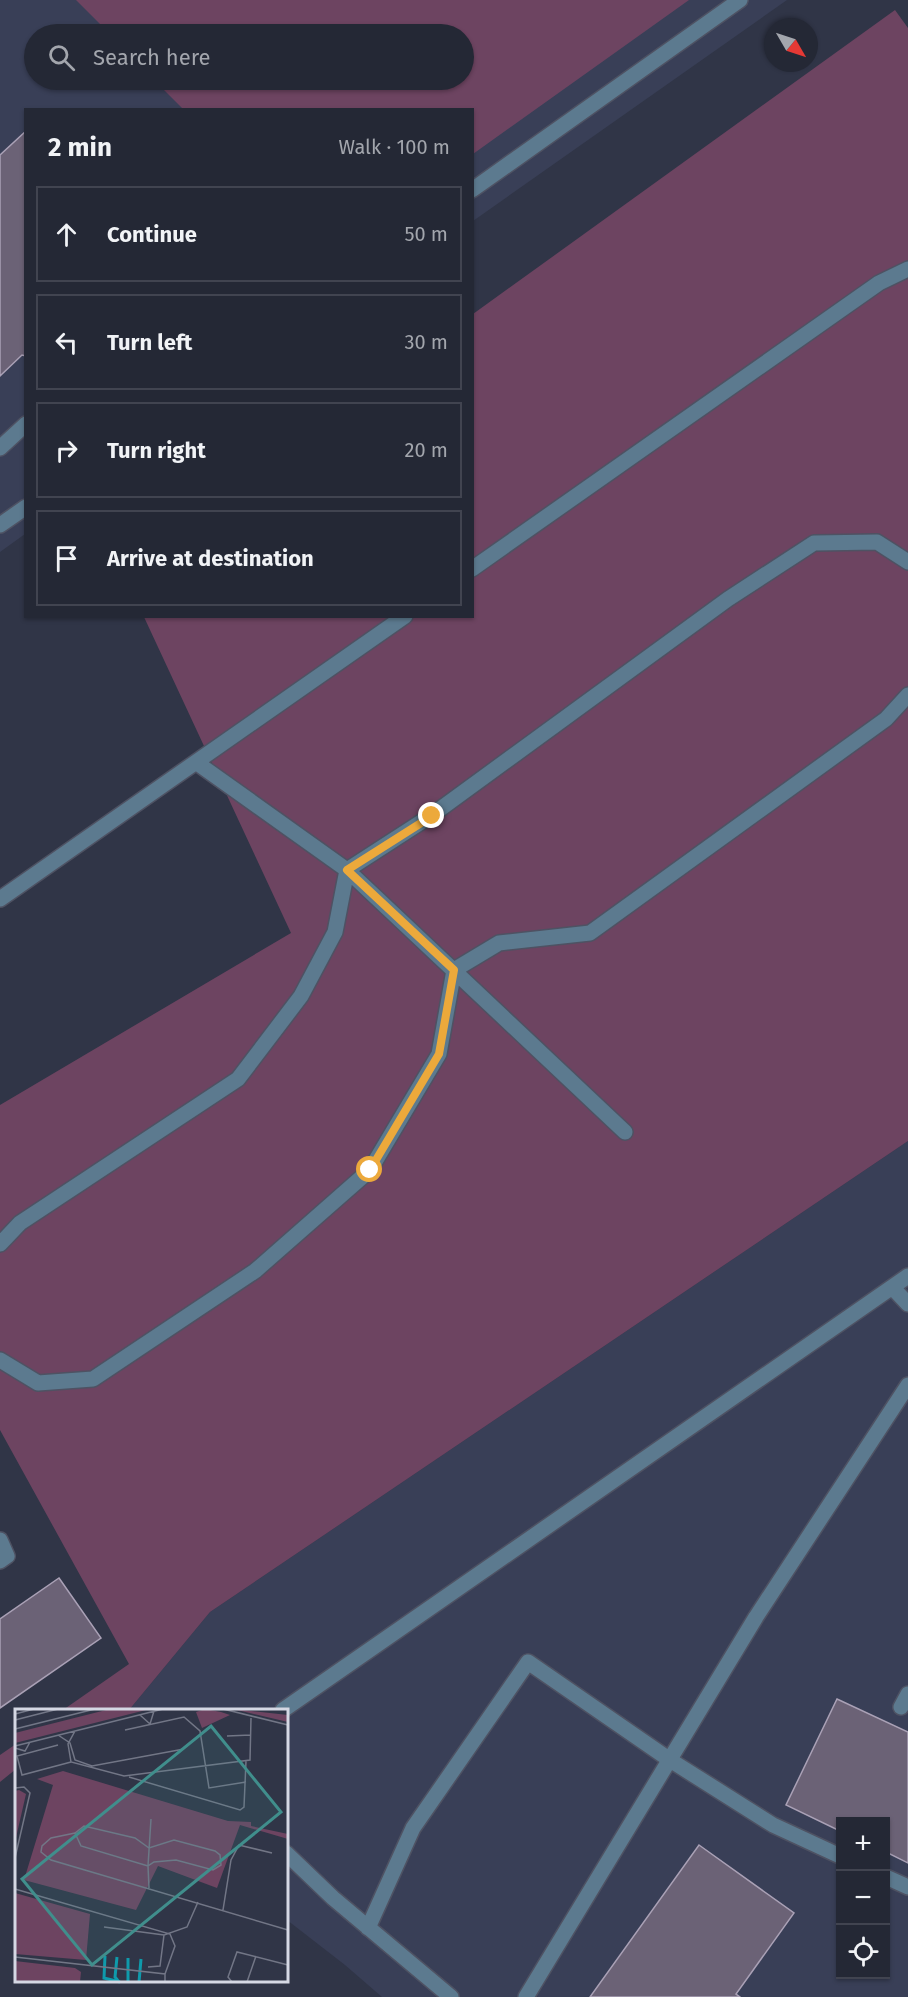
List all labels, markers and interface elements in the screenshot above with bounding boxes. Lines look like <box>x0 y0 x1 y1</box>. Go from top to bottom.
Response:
north arrow <box>764 18 818 72</box>
search box <box>24 24 474 90</box>
icon: search <box>45 41 78 74</box>
text: Search here <box>93 44 211 71</box>
text: 2 min <box>48 132 112 163</box>
text: Walk · 100 m <box>338 135 450 159</box>
icon: ahead <box>50 218 83 251</box>
text: Continue <box>107 221 197 248</box>
text: 50 m <box>404 222 448 246</box>
icon: left <box>50 326 83 359</box>
text: Turn left <box>107 329 192 356</box>
text: 30 m <box>404 330 448 354</box>
icon: right <box>50 434 83 467</box>
text: Turn right <box>107 437 206 464</box>
text: 20 m <box>405 438 448 462</box>
icon: arrive <box>50 542 83 575</box>
text: Arrive at destination <box>107 545 314 572</box>
route end <box>418 802 444 828</box>
route start <box>356 1156 382 1182</box>
inset map <box>15 1709 288 1982</box>
map controls <box>836 1817 890 1979</box>
button: + <box>836 1817 890 1871</box>
button: − <box>836 1871 890 1925</box>
button: locate <box>836 1925 890 1979</box>

